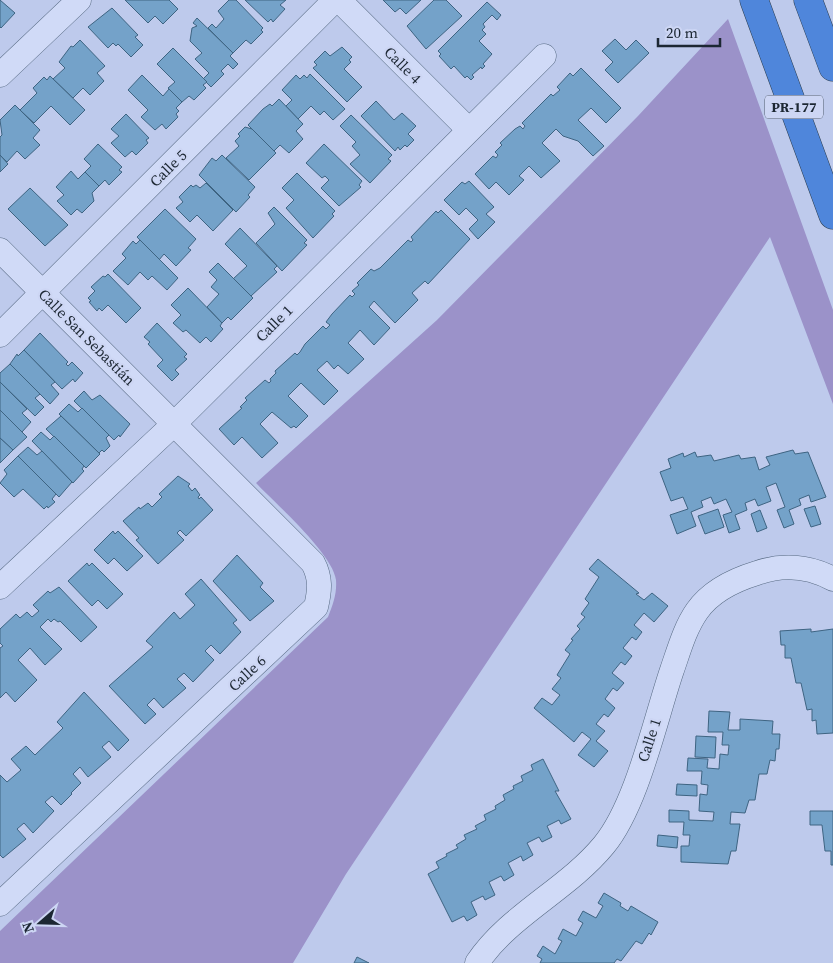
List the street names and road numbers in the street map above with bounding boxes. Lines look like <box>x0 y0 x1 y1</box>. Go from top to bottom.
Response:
street label: Calle 4 <box>380 42 427 89</box>
road number: PR-177 <box>765 95 823 118</box>
street label: Calle 5 <box>145 145 191 191</box>
street label: Calle San Sebastián <box>34 284 140 390</box>
street label: Calle 1 <box>251 300 297 346</box>
street label: Calle 6 <box>223 650 271 696</box>
street label: Calle 1 <box>632 716 666 764</box>

